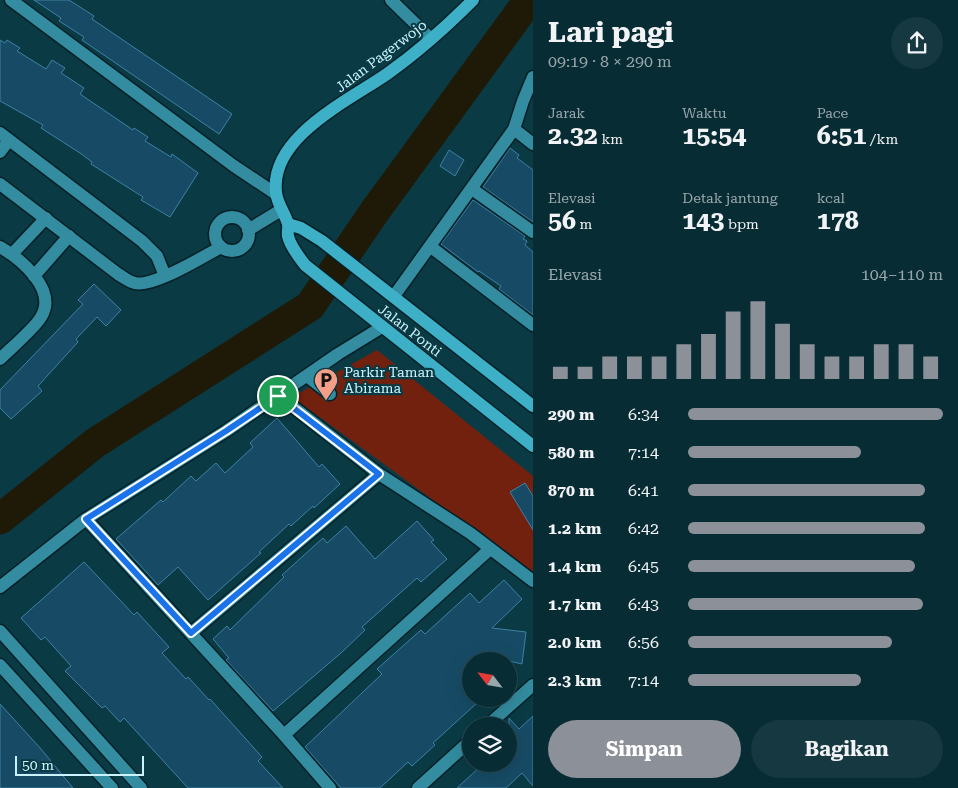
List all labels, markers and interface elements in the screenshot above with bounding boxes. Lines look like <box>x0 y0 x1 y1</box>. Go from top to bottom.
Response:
text: Lari pagi <box>548 16 674 49</box>
street label: Jalan Pagerwojo <box>332 17 430 95</box>
button: share <box>891 17 943 69</box>
text: 09:19 · 8 × 290 m <box>548 52 672 71</box>
text: Jarak <box>548 105 585 121</box>
text: Waktu <box>682 105 726 121</box>
text: Pace <box>817 105 848 121</box>
text: 2.32 <box>548 121 598 150</box>
text: 15:54 <box>682 121 746 150</box>
text: 6:51 <box>817 121 866 150</box>
text: km <box>598 131 623 147</box>
text: /km <box>866 131 898 147</box>
text: Elevasi <box>548 190 595 206</box>
text: Detak jantung <box>682 190 778 206</box>
text: kcal <box>817 190 845 206</box>
text: 56 <box>548 206 576 235</box>
text: 143 <box>682 206 724 235</box>
text: 178 <box>817 206 859 235</box>
text: m <box>576 216 592 232</box>
text: bpm <box>724 216 759 232</box>
text: Elevasi <box>548 265 602 284</box>
text: 104–110 m <box>861 265 943 284</box>
street label: Jalan Ponti <box>375 300 445 360</box>
place label: Parkir Taman Abirama <box>344 364 434 396</box>
parking icon: Parkir Taman Abirama <box>313 367 339 401</box>
pin <box>257 375 299 417</box>
icon: arrive <box>264 382 292 410</box>
text: 290 m <box>548 405 594 424</box>
text: 6:34 <box>628 405 659 424</box>
text: 580 m <box>548 443 594 462</box>
text: 7:14 <box>628 443 659 462</box>
text: 870 m <box>548 481 594 500</box>
text: 6:41 <box>628 481 659 500</box>
text: 1.2 km <box>548 519 601 538</box>
text: 6:42 <box>628 519 659 538</box>
text: 1.4 km <box>548 557 601 576</box>
text: 6:45 <box>628 557 659 576</box>
text: 1.7 km <box>548 595 601 614</box>
text: 6:43 <box>628 595 659 614</box>
text: 2.0 km <box>548 633 601 652</box>
text: 6:56 <box>628 633 659 652</box>
north arrow <box>462 652 518 708</box>
map controls <box>462 652 517 772</box>
text: 2.3 km <box>548 671 601 690</box>
text: 7:14 <box>628 671 659 690</box>
button: layers <box>462 717 517 772</box>
button: Simpan <box>548 720 741 778</box>
button: Bagikan <box>751 720 943 778</box>
scale bar <box>15 753 144 776</box>
text: 50 m <box>22 757 54 773</box>

